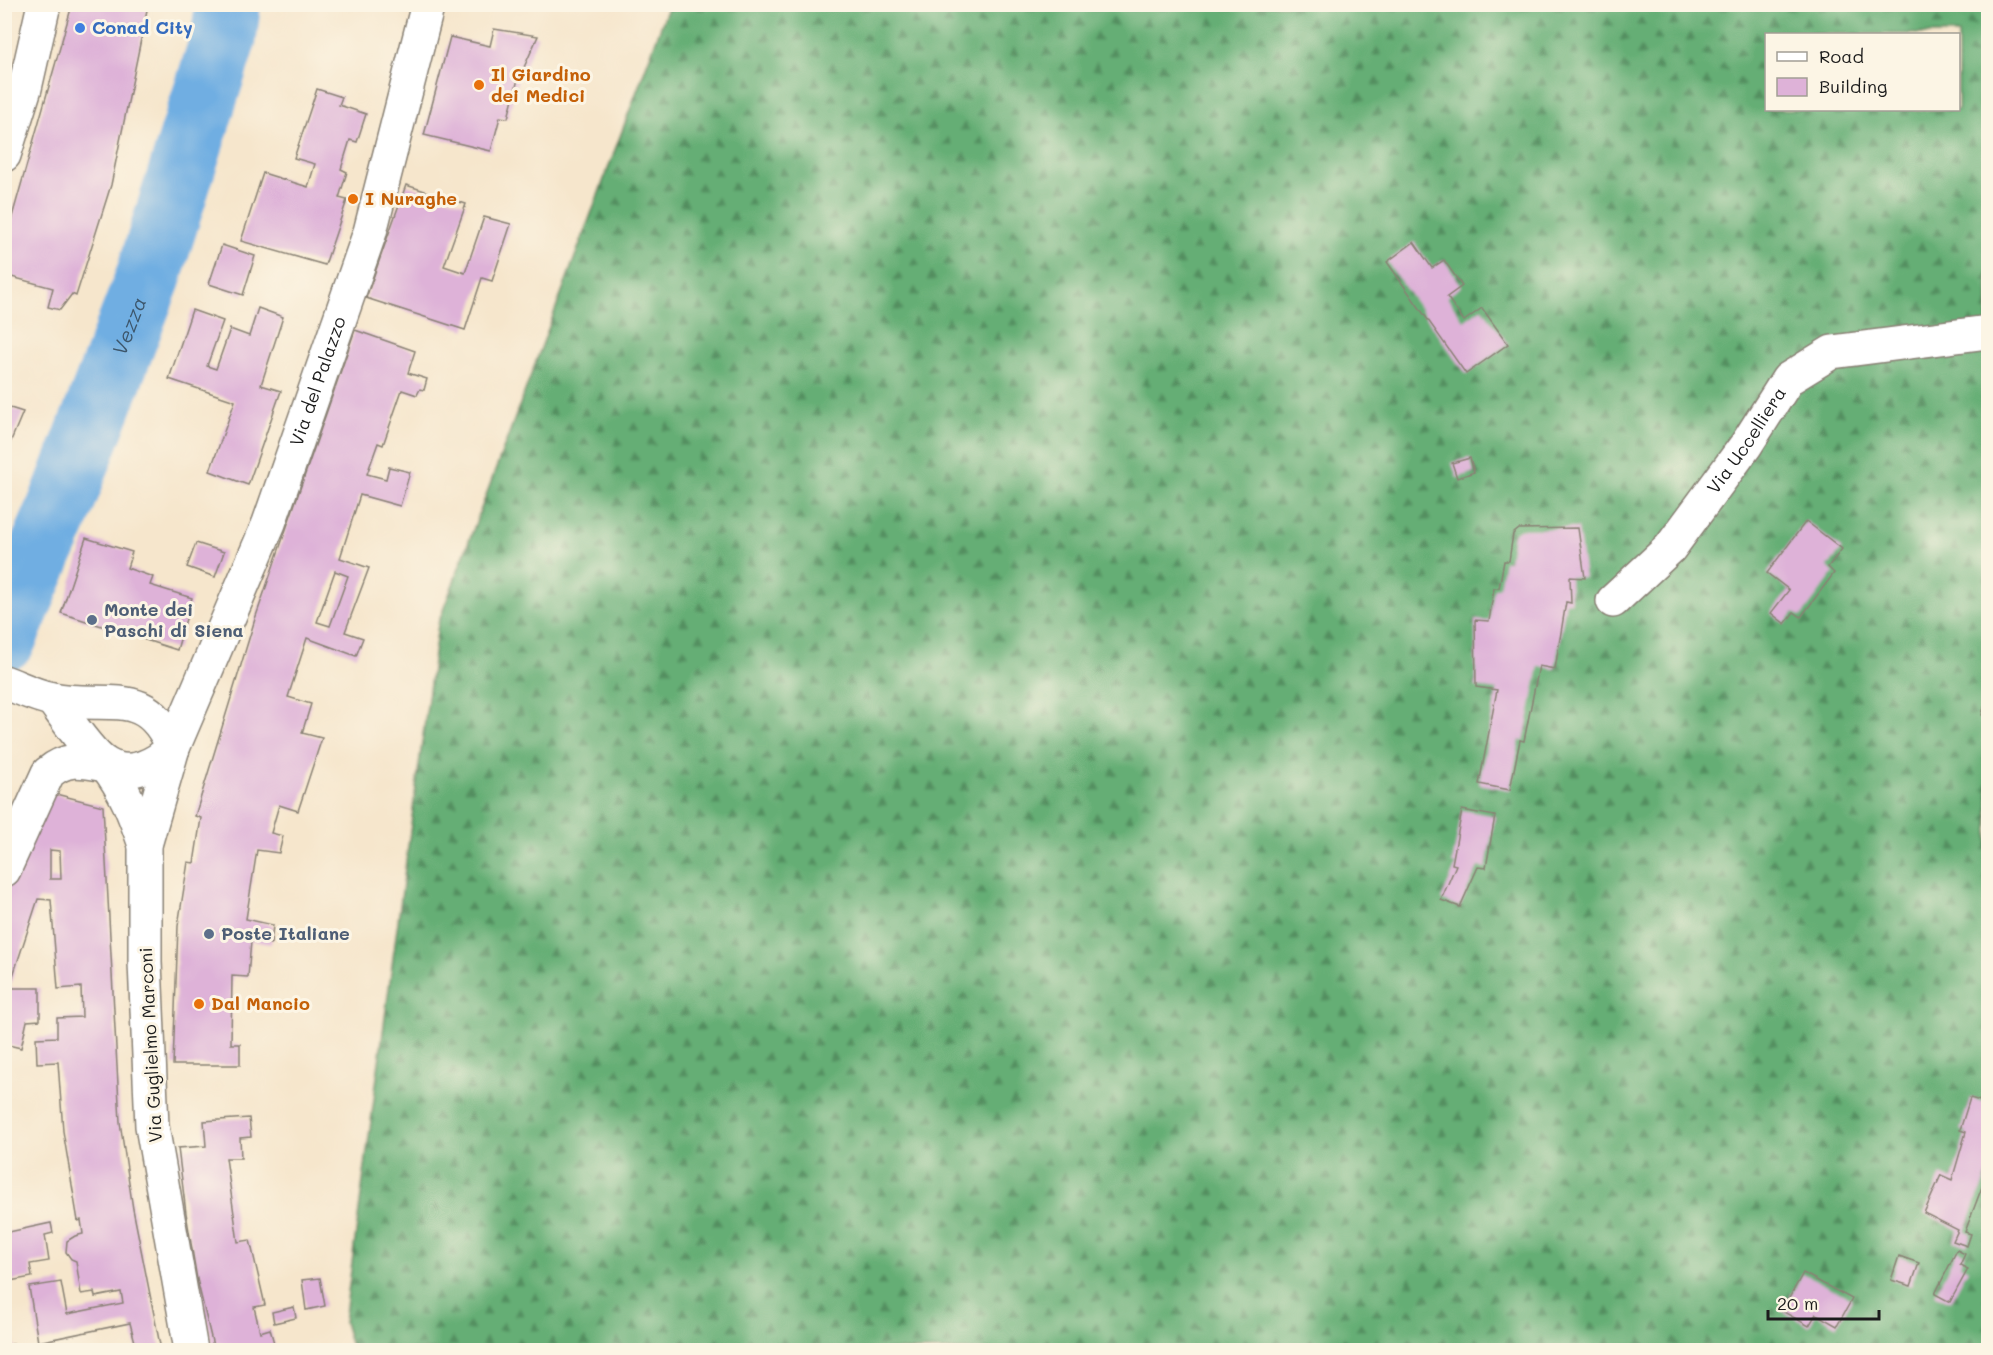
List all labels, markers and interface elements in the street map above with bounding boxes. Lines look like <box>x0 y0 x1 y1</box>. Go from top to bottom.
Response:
place label: Conad City <box>92 15 193 39</box>
marker: Conad City <box>73 21 87 35</box>
legend <box>1765 33 1960 111</box>
text: Road <box>1819 44 1864 68</box>
place label: Il Giardino dei Medici <box>491 62 591 107</box>
text: Building <box>1819 74 1887 98</box>
marker: Il Giardino dei Medici <box>472 78 486 92</box>
place label: I Nuraghe <box>365 186 457 210</box>
marker: I Nuraghe <box>346 192 360 206</box>
water label: Vezza <box>106 293 151 359</box>
street label: Via del Palazzo <box>284 313 351 449</box>
street label: Via Uccelliera <box>1701 382 1791 498</box>
place label: Monte dei Paschi di Siena <box>104 597 244 642</box>
marker: Monte dei Paschi di Siena <box>85 613 99 627</box>
place label: Poste Italiane <box>221 921 350 945</box>
marker: Poste Italiane <box>202 927 216 941</box>
street label: Via Guglielmo Marconi <box>133 947 167 1143</box>
place label: Dal Mancio <box>211 991 310 1015</box>
marker: Dal Mancio <box>192 997 206 1011</box>
scale bar <box>1768 1283 1879 1321</box>
text: 20 m <box>1777 1291 1818 1315</box>

